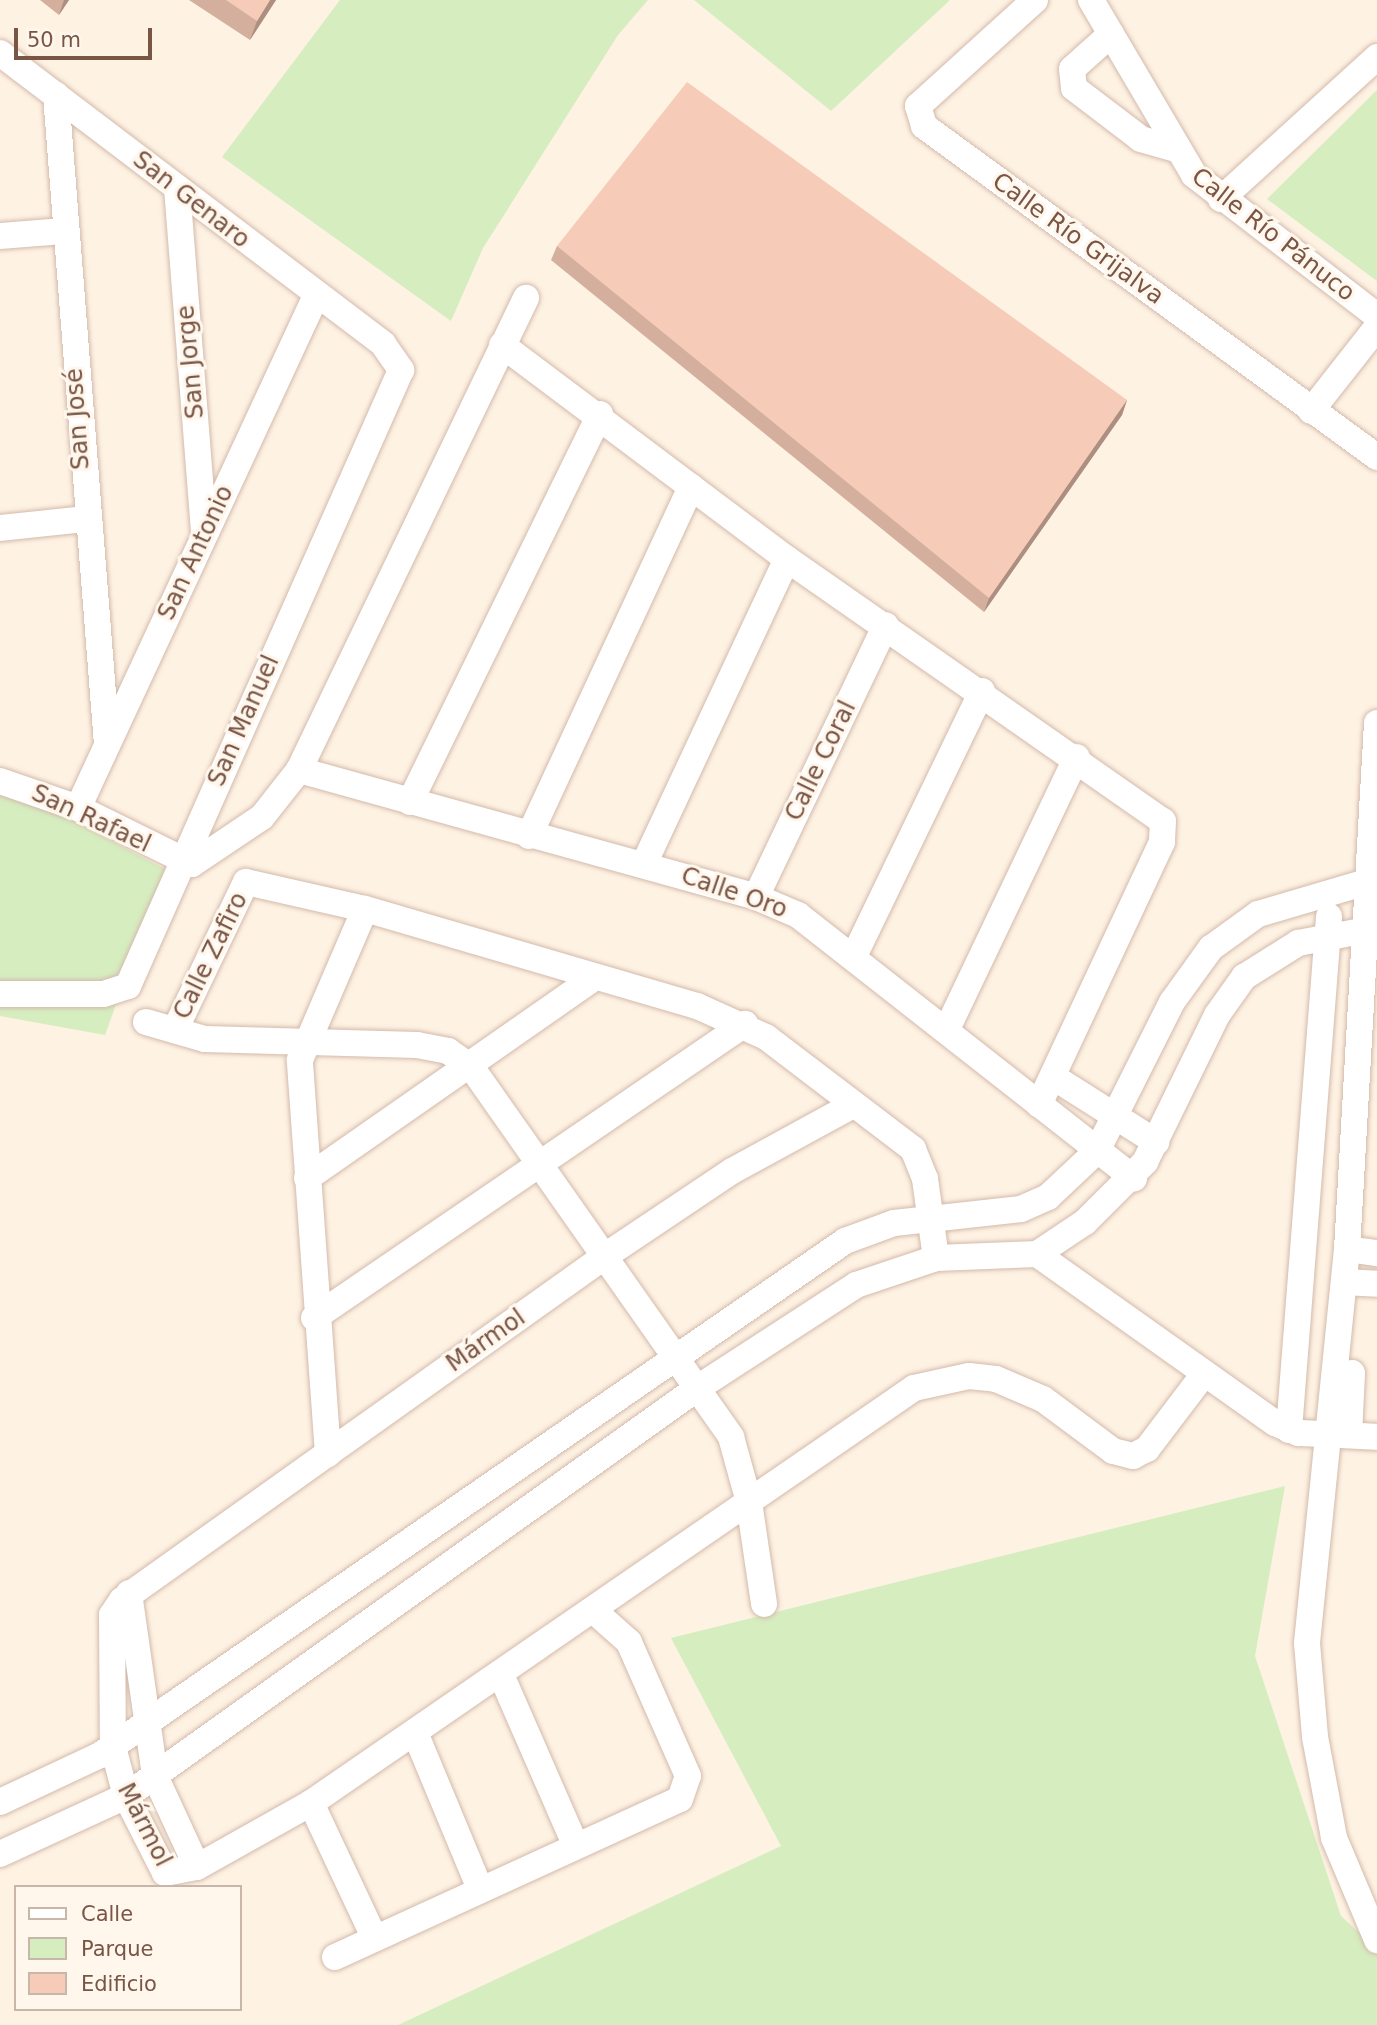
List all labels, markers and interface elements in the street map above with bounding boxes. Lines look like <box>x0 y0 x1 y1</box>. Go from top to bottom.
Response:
scale bar <box>18 14 156 58</box>
text: 50 m <box>27 28 81 52</box>
street label: San Genaro <box>127 146 255 254</box>
street label: Calle Río Pánuco <box>1186 162 1360 308</box>
street label: Calle Río Grijalva <box>987 167 1169 311</box>
street label: San Jorge <box>172 304 210 420</box>
street label: San José <box>60 367 96 471</box>
street label: San Antonio <box>152 481 240 625</box>
street label: San Manuel <box>202 651 286 791</box>
street label: Calle Coral <box>780 696 862 826</box>
street label: San Rafael <box>27 779 155 859</box>
street label: Calle Oro <box>677 861 791 925</box>
street label: Calle Zafiro <box>168 888 254 1024</box>
street label: Mármol <box>441 1304 531 1378</box>
street label: Mármol <box>111 1779 177 1871</box>
legend <box>14 1885 242 2011</box>
text: Calle <box>81 1902 133 1926</box>
text: Parque <box>81 1937 153 1961</box>
text: Edificio <box>81 1972 157 1996</box>

